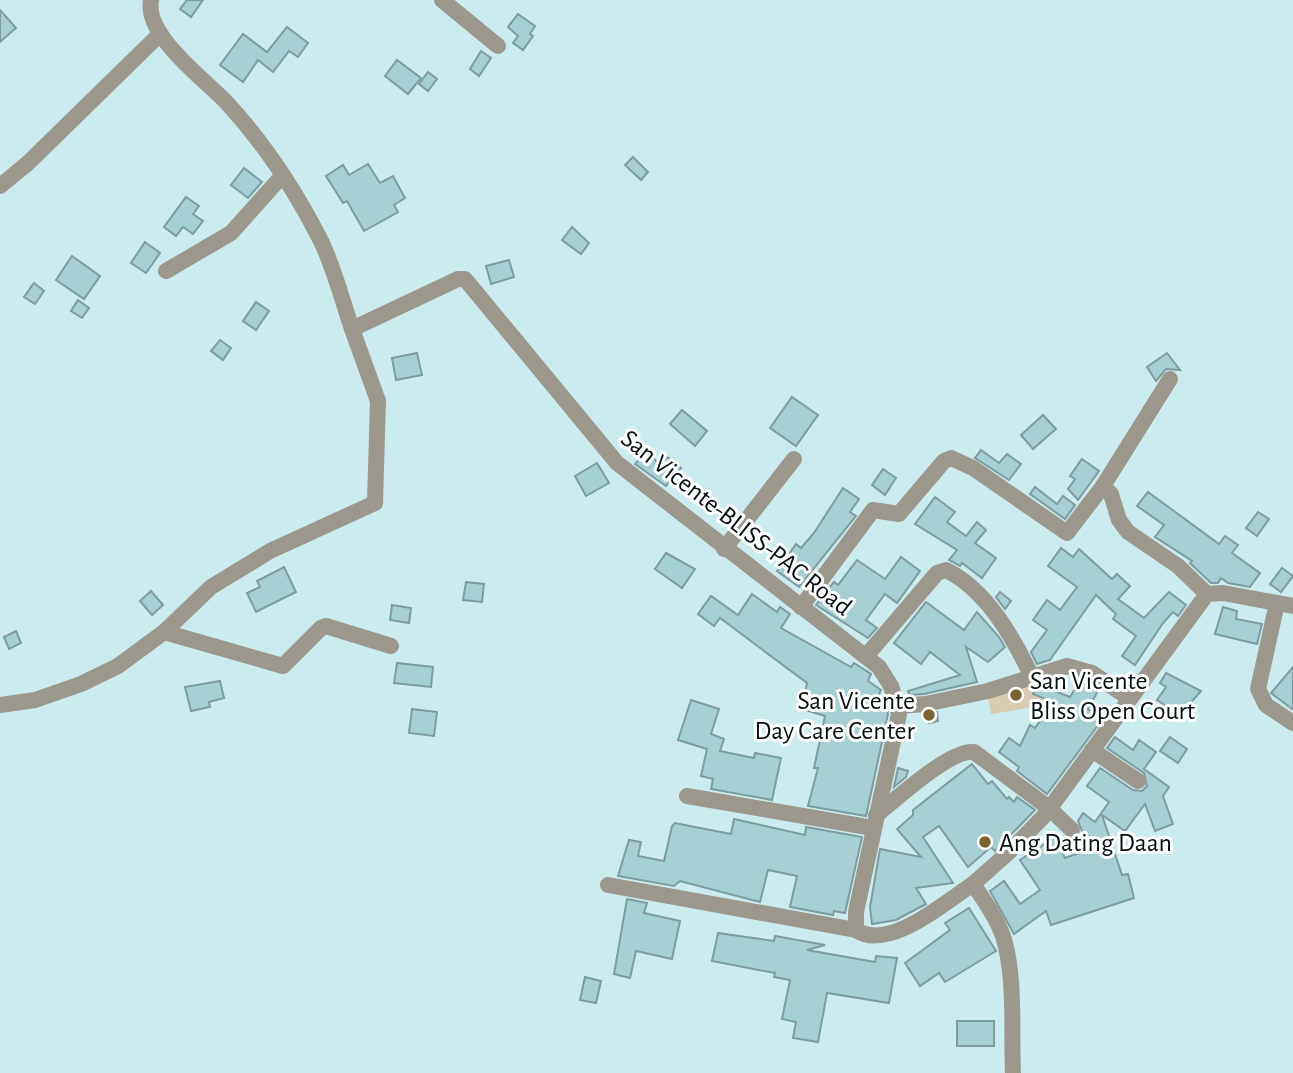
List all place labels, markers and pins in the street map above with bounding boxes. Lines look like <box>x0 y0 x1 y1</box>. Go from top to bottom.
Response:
place label: San Vicente Bliss Open Court <box>1030 668 1195 724</box>
marker: San Vicente Bliss Open Court <box>1008 687 1024 703</box>
place label: San Vicente Day Care Center <box>755 688 916 744</box>
marker: San Vicente Day Care Center <box>921 707 937 723</box>
place label: Ang Dating Daan <box>999 830 1172 856</box>
marker: Ang Dating Daan <box>977 834 993 850</box>

